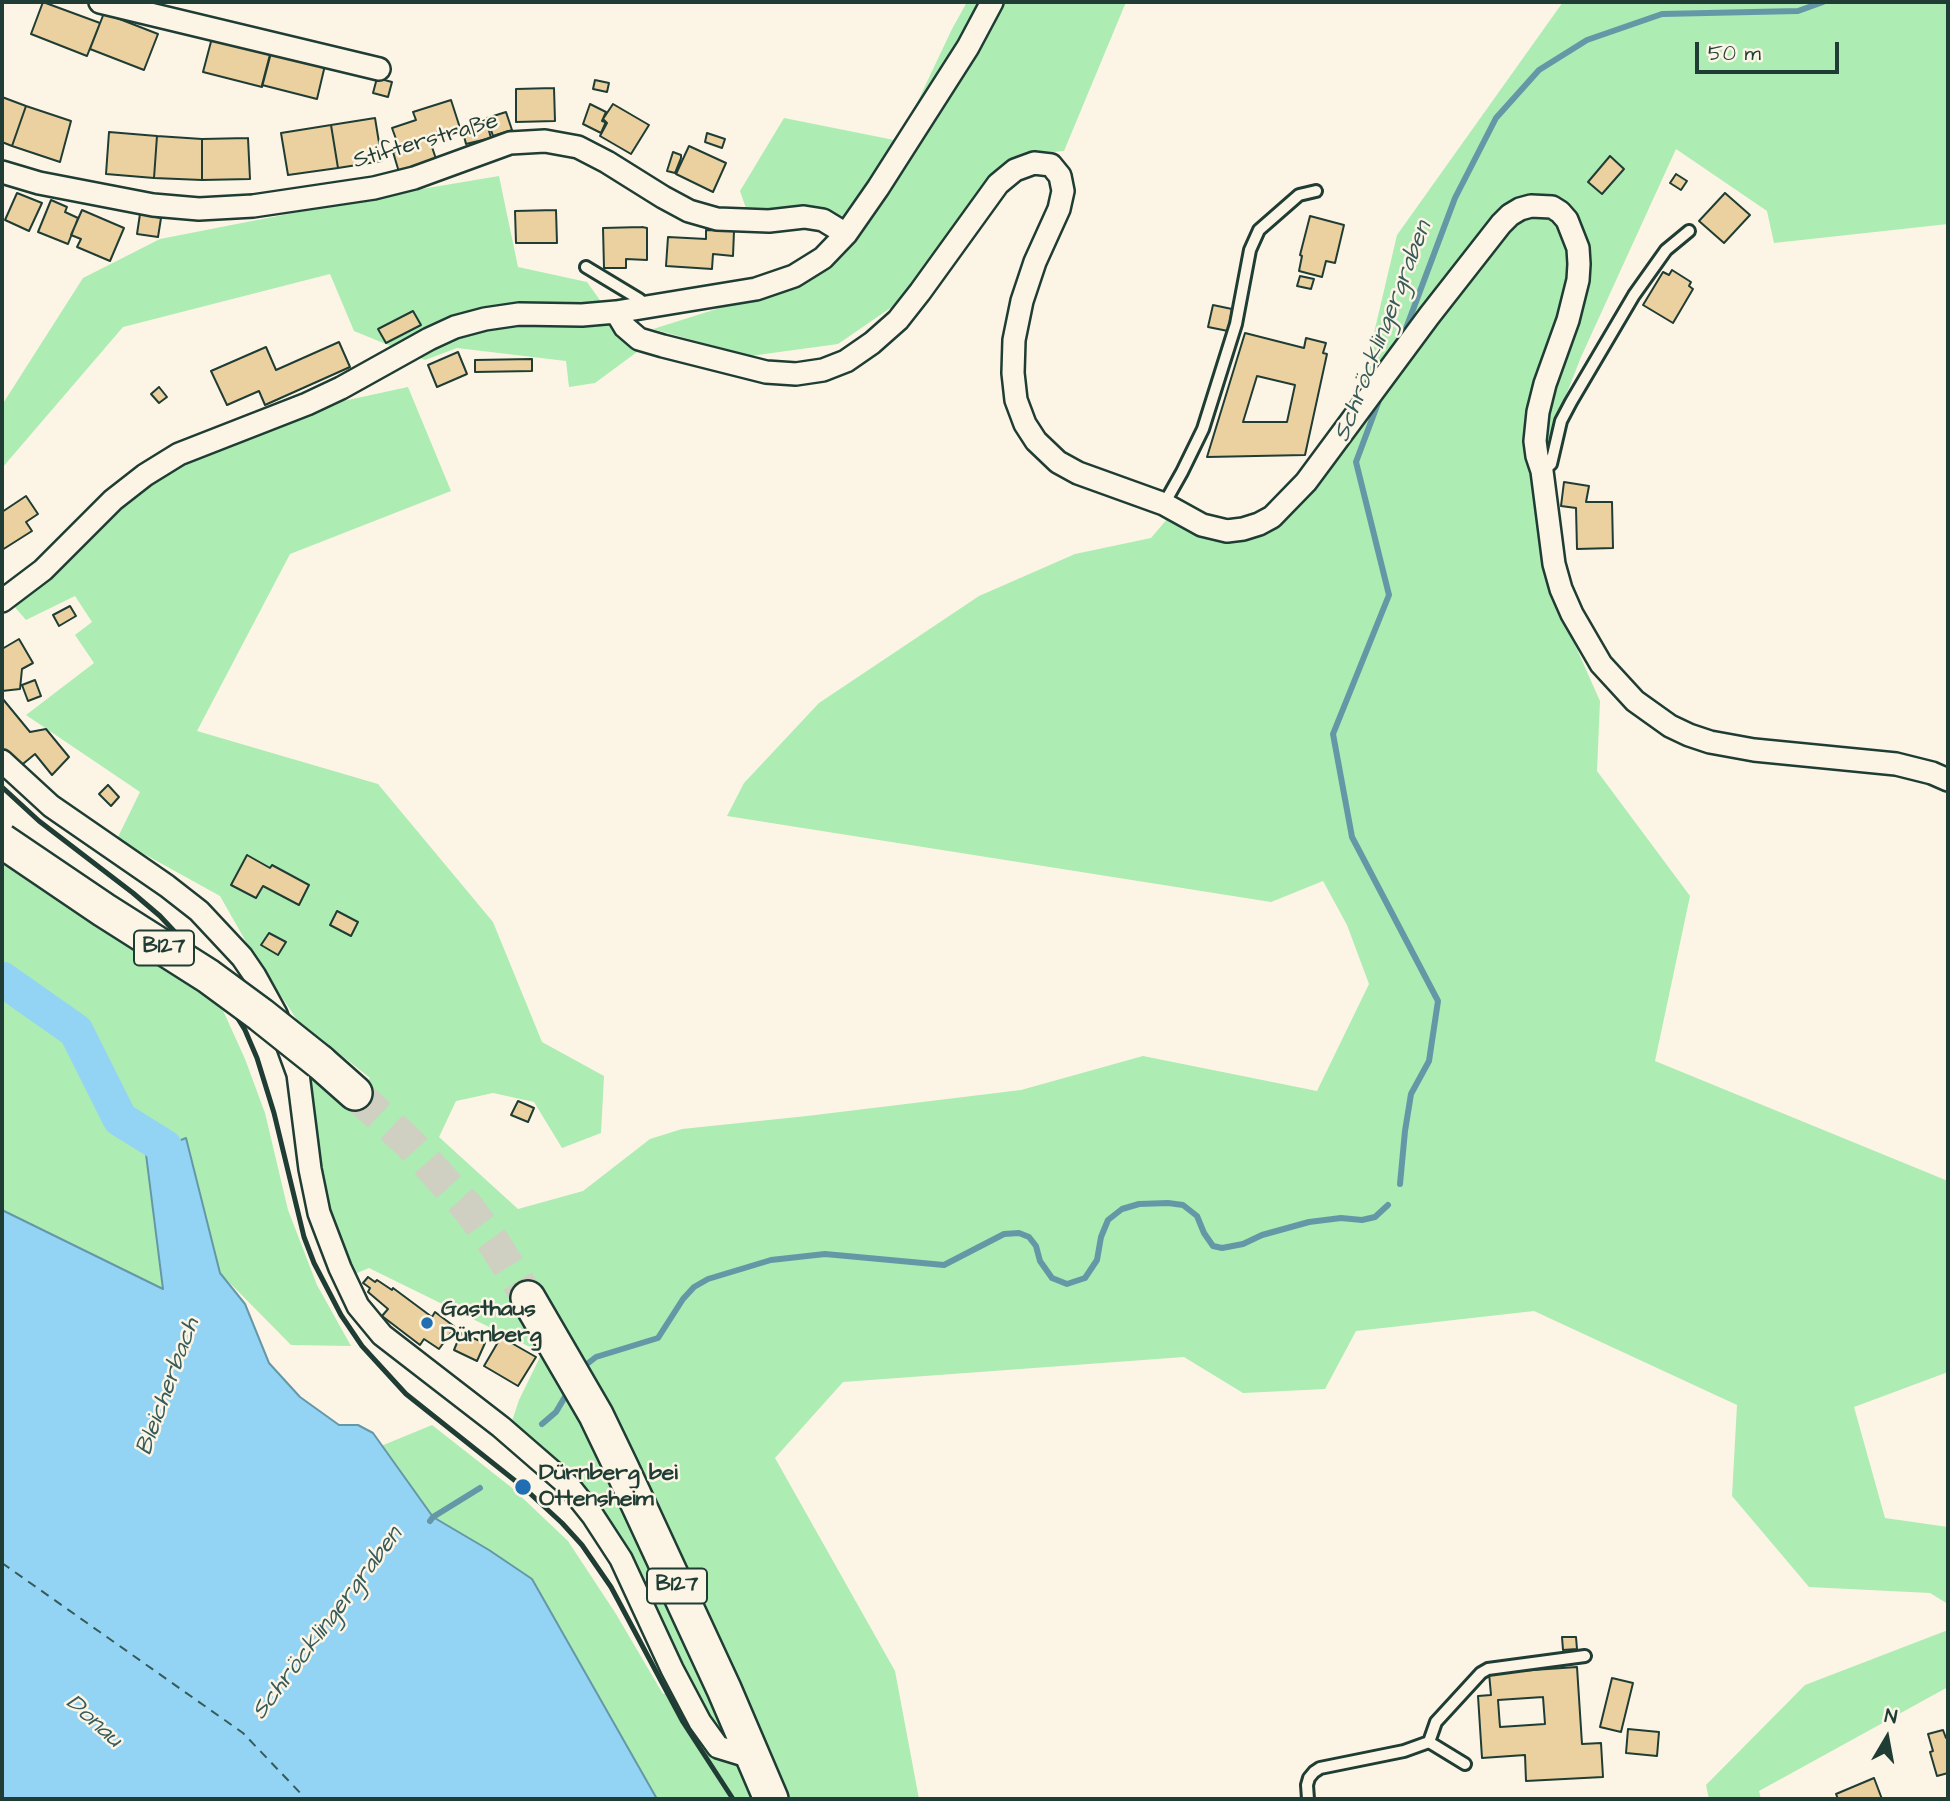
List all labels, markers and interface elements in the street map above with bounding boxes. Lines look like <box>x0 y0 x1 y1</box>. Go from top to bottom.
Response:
scale bar <box>1698 28 1842 72</box>
text: 50 m <box>1708 39 1761 68</box>
street label: Stifterstraße <box>350 108 502 176</box>
water label: Schröcklingergraben <box>1329 218 1439 446</box>
road number: B127 <box>134 930 194 965</box>
place label: Gasthaus Dürnberg <box>441 1296 542 1350</box>
water label: Bleicherbach <box>131 1315 207 1459</box>
marker: Gasthaus Dürnberg <box>419 1315 435 1331</box>
place label: Dürnberg bei Ottensheim <box>539 1460 678 1514</box>
marker: Dürnberg bei Ottensheim <box>513 1477 533 1497</box>
water label: Schröcklingergraben <box>246 1522 410 1726</box>
road number: B127 <box>647 1568 707 1604</box>
water label: Donau <box>59 1689 127 1755</box>
text: N <box>1883 1702 1899 1731</box>
north arrow <box>1852 1703 1922 1773</box>

